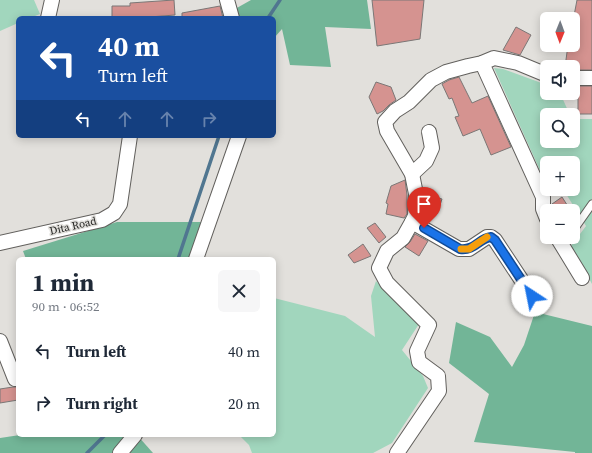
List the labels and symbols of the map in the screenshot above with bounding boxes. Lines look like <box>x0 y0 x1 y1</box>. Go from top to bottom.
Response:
north arrow <box>540 12 580 52</box>
pin <box>407 187 441 228</box>
street label: Dita Road <box>48 213 99 239</box>
position arrow <box>511 275 553 317</box>

